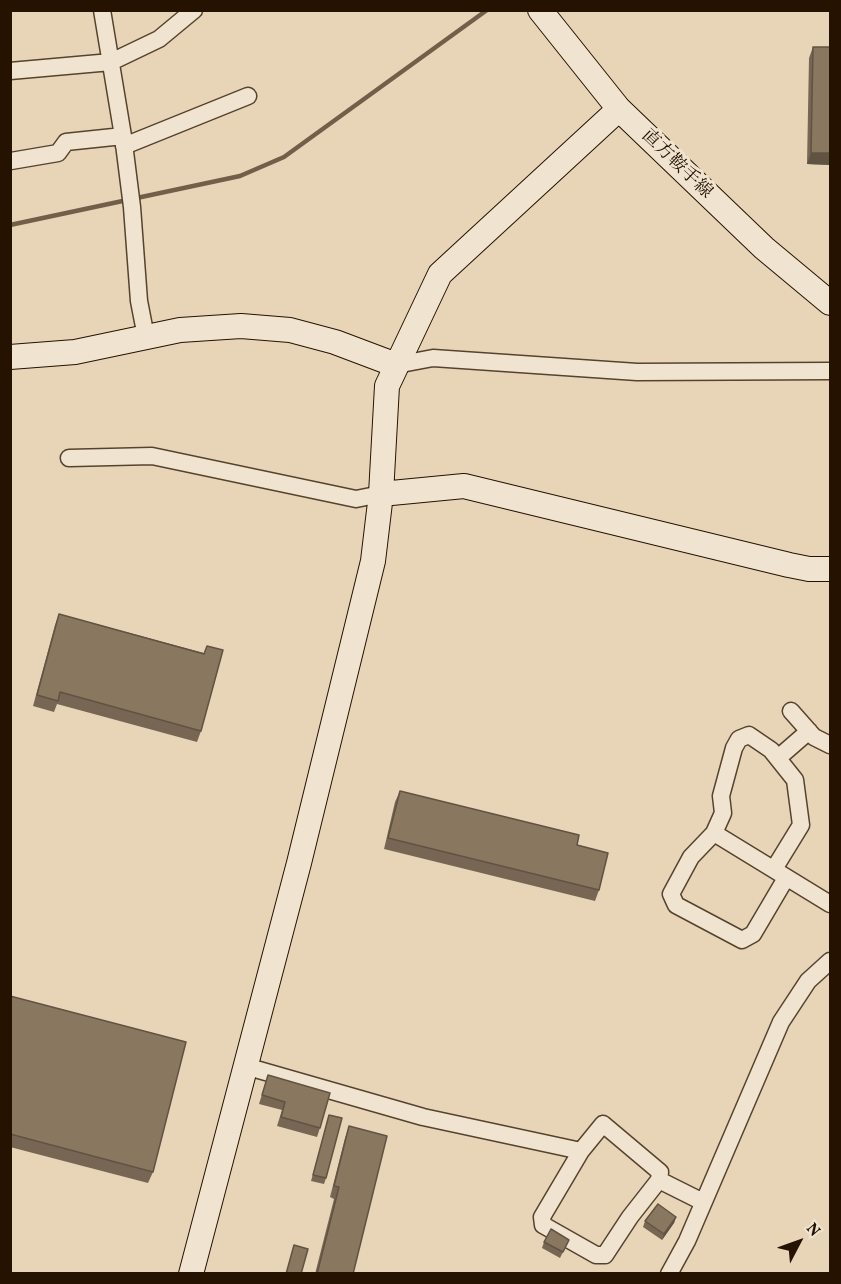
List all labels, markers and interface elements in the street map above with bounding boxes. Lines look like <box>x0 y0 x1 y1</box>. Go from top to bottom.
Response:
street label: 直方鞍手線 <box>636 126 716 204</box>
north arrow <box>769 1212 829 1272</box>
text: N <box>800 1219 825 1242</box>

